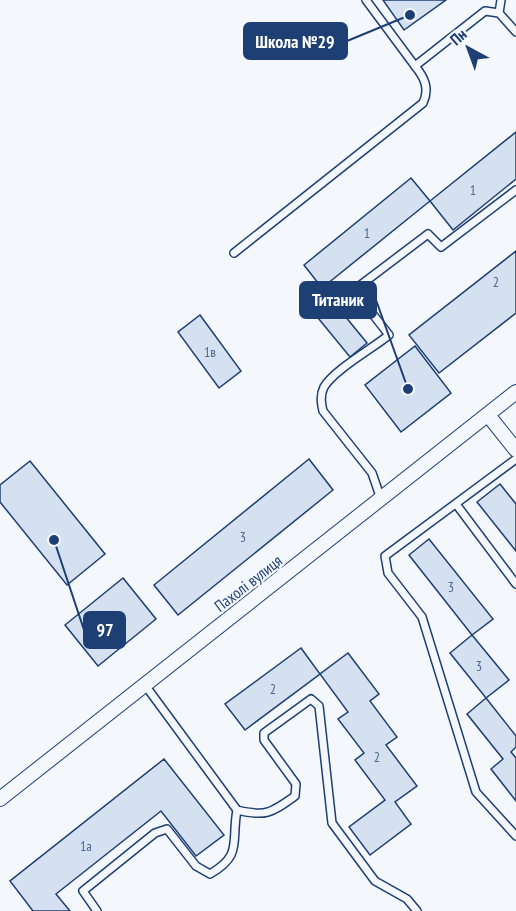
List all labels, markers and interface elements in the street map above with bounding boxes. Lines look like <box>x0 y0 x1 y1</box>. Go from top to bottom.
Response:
north arrow <box>438 18 498 78</box>
callout: Школа №29 <box>244 23 347 59</box>
text: Пн <box>446 24 471 49</box>
text: Школа №29 <box>255 30 335 53</box>
house number: 1 <box>470 181 476 199</box>
house number: 1 <box>364 224 370 242</box>
house number: 2 <box>493 273 499 291</box>
callout: Титаник <box>300 282 376 318</box>
text: Титаник <box>312 288 365 311</box>
house number: 1в <box>204 343 216 361</box>
house number: 3 <box>240 528 246 546</box>
street label: Пахолі вулиця <box>210 550 286 616</box>
house number: 3 <box>448 578 454 596</box>
callout: 97 <box>84 612 125 648</box>
text: 97 <box>96 618 114 641</box>
house number: 3 <box>476 657 482 675</box>
house number: 2 <box>270 680 276 698</box>
house number: 2 <box>374 748 380 766</box>
house number: 1а <box>80 837 92 855</box>

